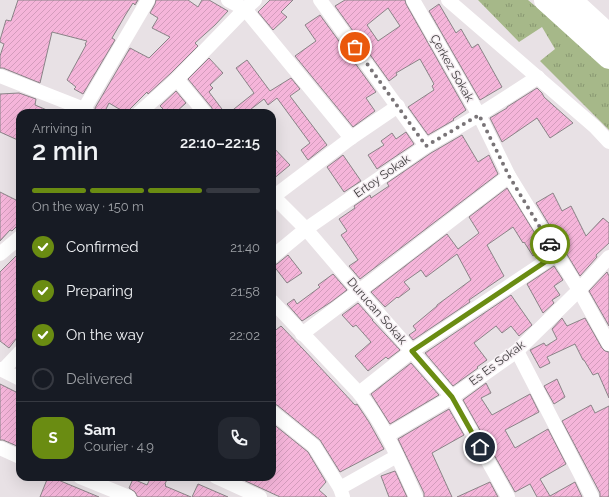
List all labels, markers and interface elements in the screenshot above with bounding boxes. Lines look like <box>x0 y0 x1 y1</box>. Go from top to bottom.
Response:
pin <box>338 30 372 64</box>
street label: Çerkez Sokak <box>427 32 477 105</box>
icon: bag <box>344 36 366 58</box>
text: Arriving in <box>32 121 92 136</box>
text: 22:10–22:15 <box>180 134 260 152</box>
text: 2 min <box>32 136 99 166</box>
street label: Ertoy Sokak <box>351 151 413 200</box>
text: On the way · 150 m <box>32 199 144 214</box>
courier <box>530 224 570 264</box>
icon: car <box>539 233 561 255</box>
icon: check <box>32 236 54 258</box>
text: Confirmed <box>66 238 139 256</box>
text: 21:40 <box>230 240 260 255</box>
street label: Durucan Sokak <box>344 275 410 348</box>
icon: check <box>32 280 54 302</box>
text: Preparing <box>66 282 133 300</box>
text: 21:58 <box>230 284 260 299</box>
icon: check <box>32 324 54 346</box>
text: On the way <box>66 326 144 344</box>
text: 22:02 <box>229 328 260 343</box>
street label: Es Es Sokak <box>466 337 528 388</box>
text: Delivered <box>66 370 133 388</box>
button: phone <box>218 417 260 459</box>
text: Sam <box>84 421 116 439</box>
text: S <box>48 429 58 447</box>
pin <box>463 430 497 464</box>
icon: home <box>469 436 491 458</box>
text: Courier · 4.9 <box>84 439 154 454</box>

